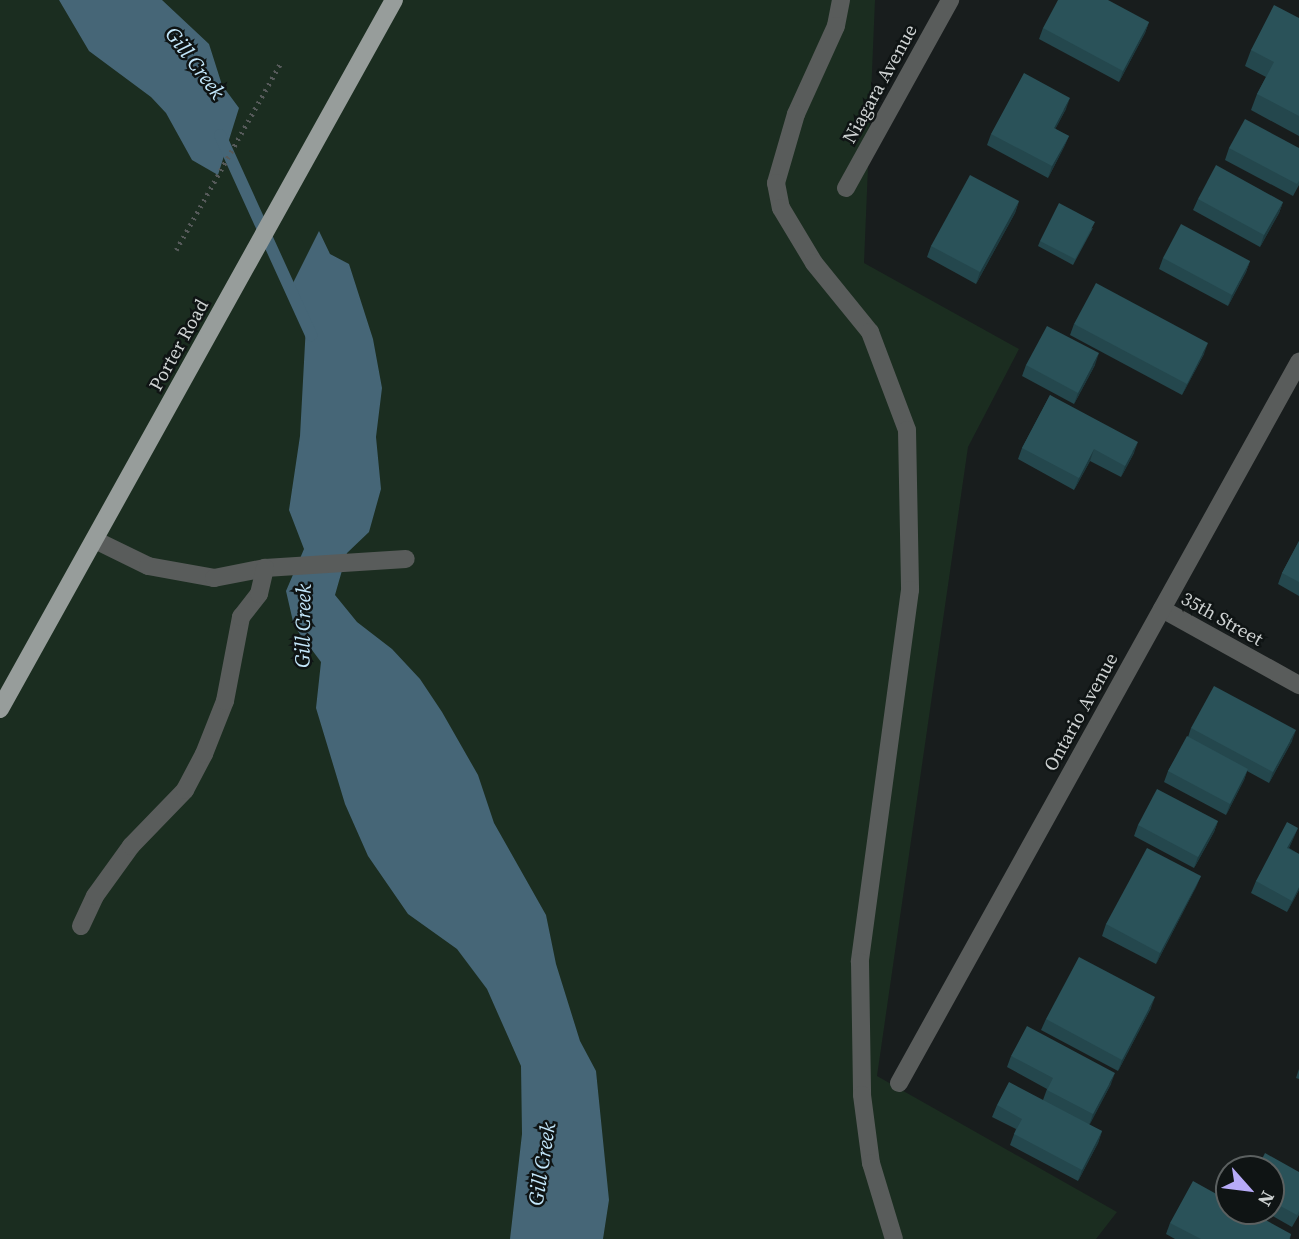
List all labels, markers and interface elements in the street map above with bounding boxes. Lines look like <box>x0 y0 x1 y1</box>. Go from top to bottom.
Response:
street label: Niagara Avenue <box>838 21 922 147</box>
water label: Gill Creek <box>160 22 230 104</box>
street label: Porter Road <box>145 295 213 395</box>
water label: Gill Creek <box>290 584 316 668</box>
street label: 35th Street <box>1177 587 1267 651</box>
street label: Ontario Avenue <box>1039 649 1123 775</box>
water label: Gill Creek <box>523 1121 561 1207</box>
north arrow <box>1215 1155 1285 1225</box>
text: N <box>1252 1187 1282 1211</box>

